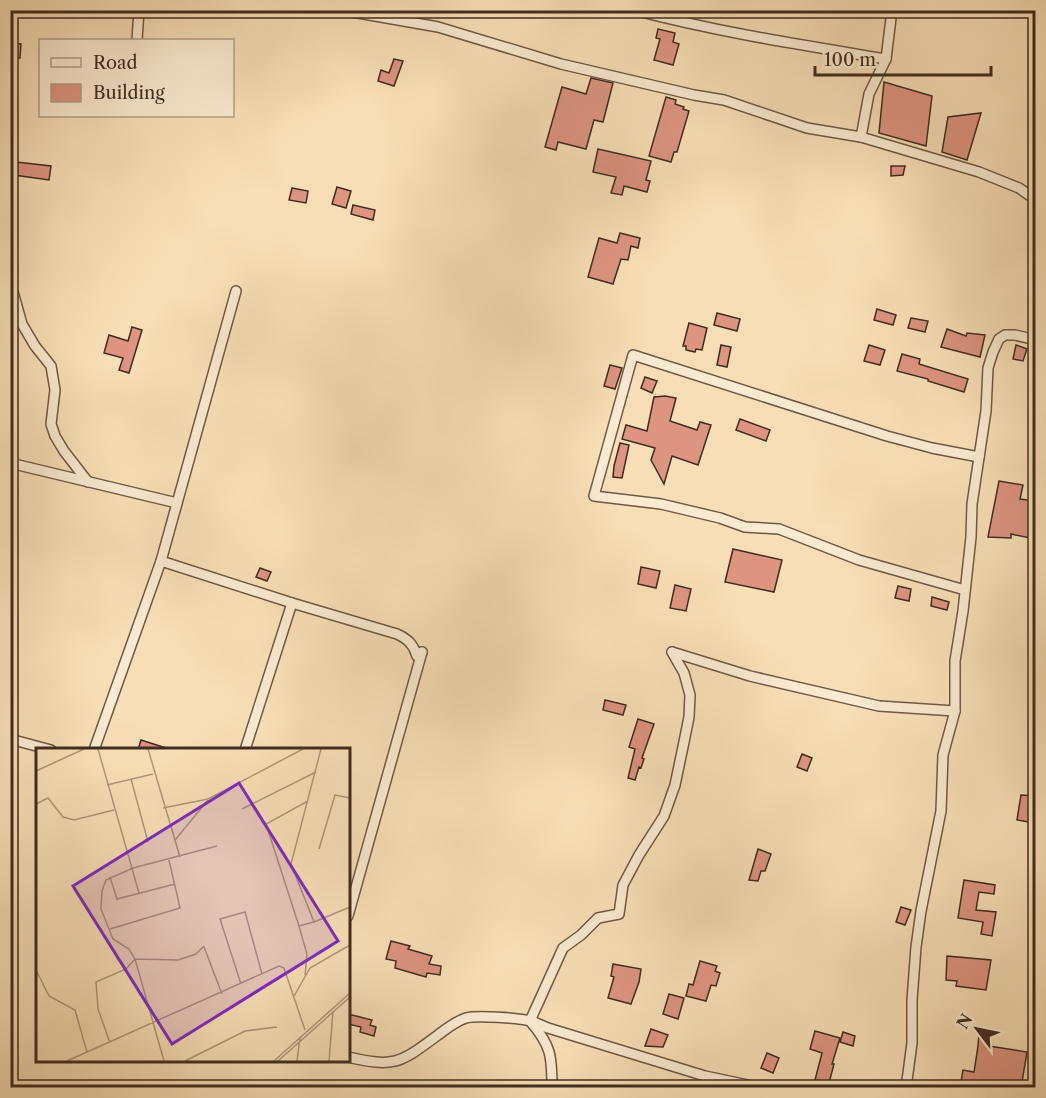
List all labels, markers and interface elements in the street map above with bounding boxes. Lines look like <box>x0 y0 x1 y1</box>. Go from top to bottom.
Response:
legend <box>39 39 234 117</box>
scale bar <box>815 39 990 77</box>
text: 100 m <box>824 49 876 71</box>
text: Road <box>93 52 138 74</box>
text: Building <box>93 82 165 104</box>
inset map <box>36 748 350 1062</box>
north arrow <box>947 999 1007 1059</box>
text: N <box>952 1010 976 1032</box>

